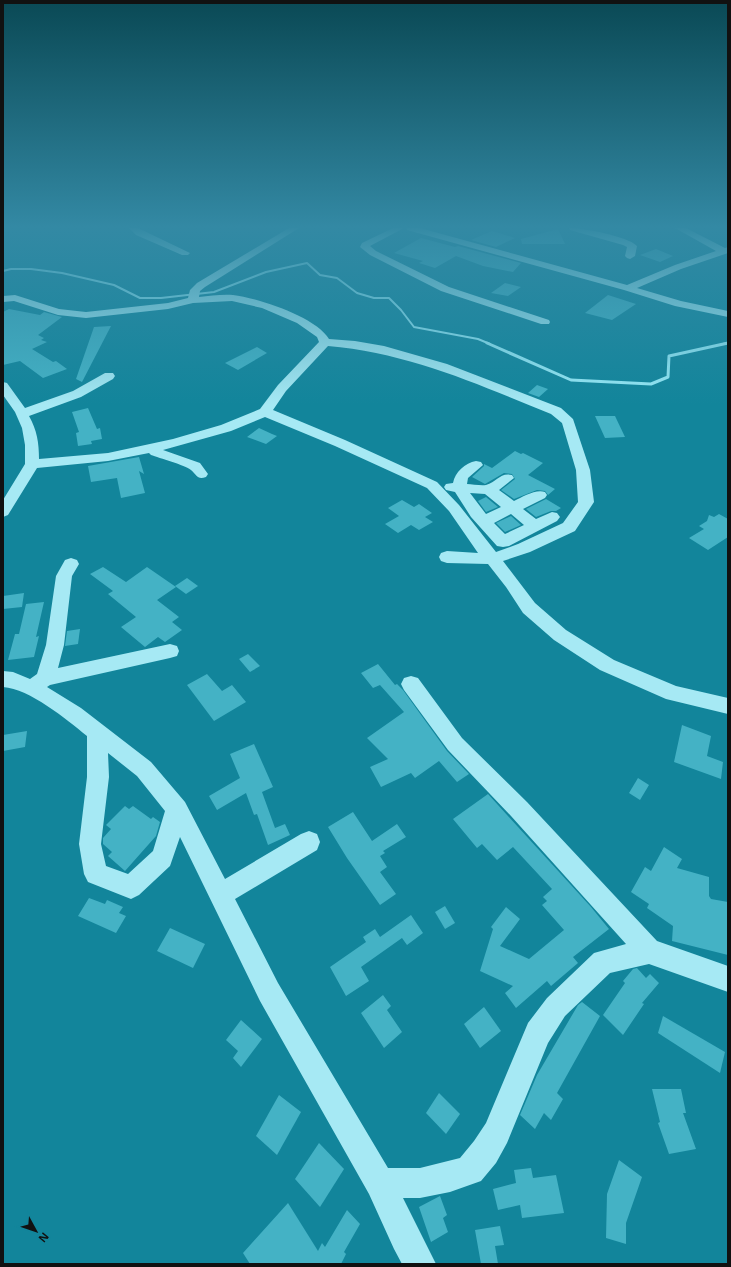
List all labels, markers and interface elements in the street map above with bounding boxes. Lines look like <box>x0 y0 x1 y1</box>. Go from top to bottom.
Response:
north arrow <box>16 1211 56 1251</box>
text: N <box>35 1229 53 1246</box>

